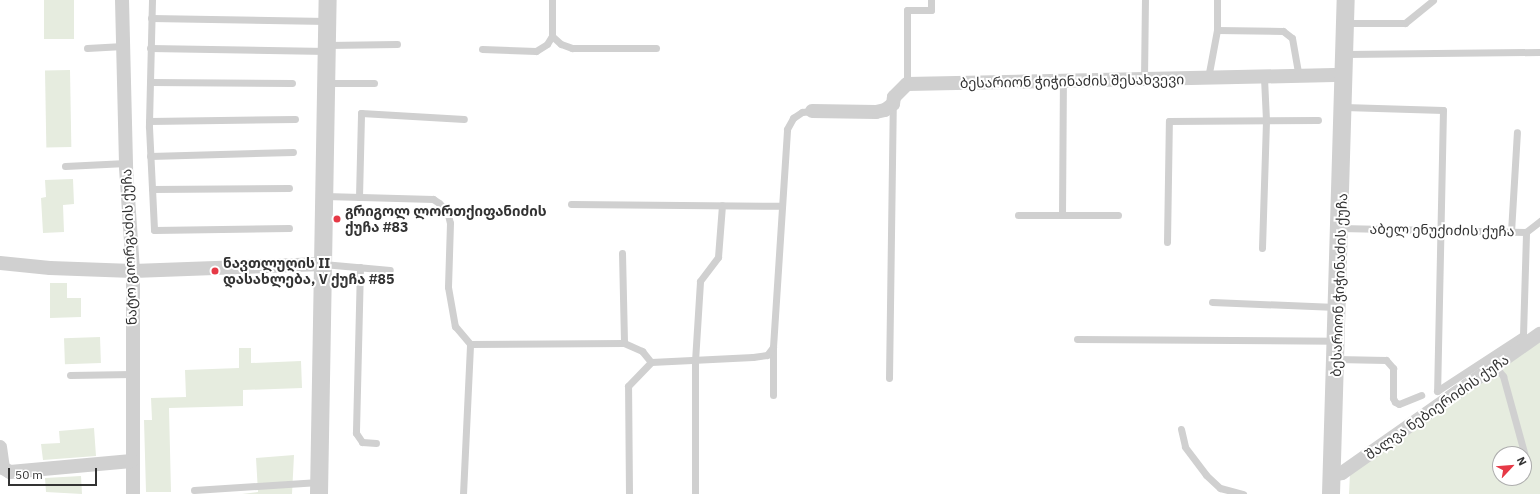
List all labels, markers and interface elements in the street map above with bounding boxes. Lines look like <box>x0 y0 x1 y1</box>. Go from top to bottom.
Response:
street label: ბესარიონ ჭიჭინაძის შესახვევი <box>960 71 1184 91</box>
street label: ნატო გიორგაძის ქუჩა <box>118 168 140 326</box>
street label: ბესარიონ ჭიჭინაძის ქუჩა <box>1327 193 1351 377</box>
place label: გრიგოლ ლორთქიფანიძის ქუჩა #83 <box>345 203 547 236</box>
marker: გრიგოლ ლორთქიფანიძის ქუჩა #83 <box>332 214 342 224</box>
street label: აბელ ენუქიძის ქუჩა <box>1369 220 1515 240</box>
place label: ნავთლუღის II დასახლება, V ქუჩა #85 <box>223 255 394 288</box>
marker: ნავთლუღის II დასახლება, V ქუჩა #85 <box>210 266 220 276</box>
street label: შალვა ნებიერიძის ქუჩა <box>1362 351 1512 463</box>
north arrow <box>1492 446 1532 486</box>
text: N <box>1514 455 1530 468</box>
scale bar <box>10 460 99 486</box>
text: 50 m <box>15 467 43 482</box>

